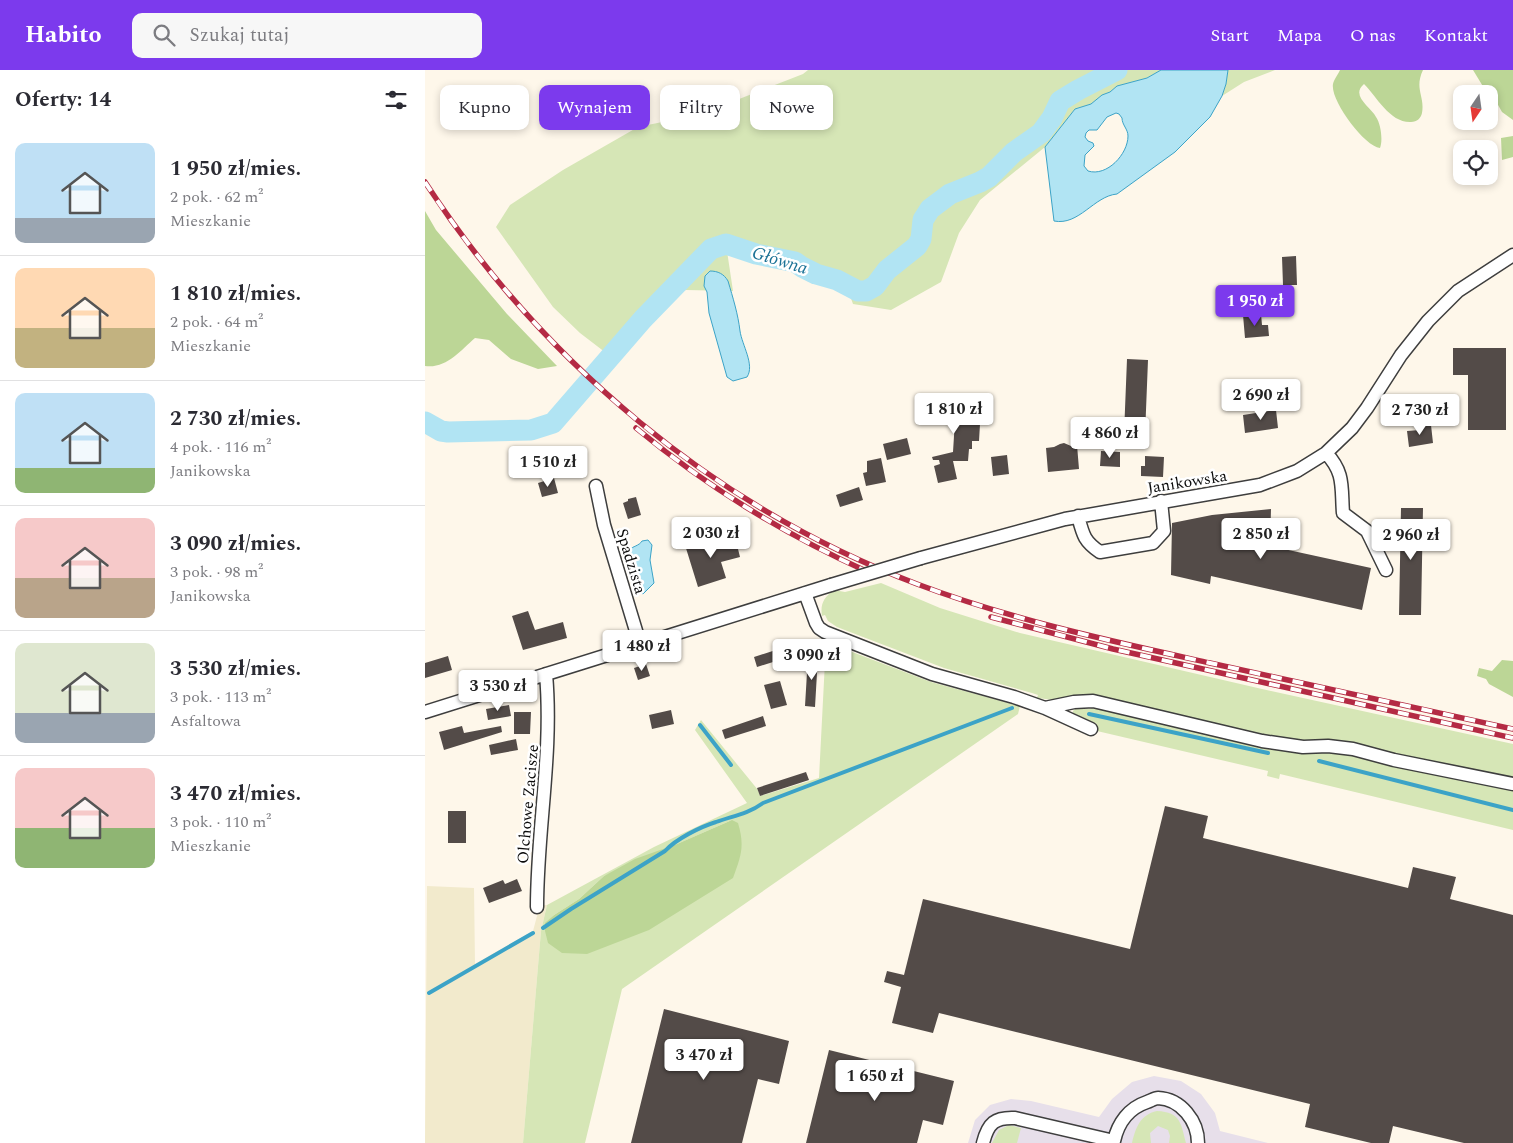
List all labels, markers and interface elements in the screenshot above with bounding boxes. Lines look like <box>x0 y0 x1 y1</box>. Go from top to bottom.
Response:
search box <box>132 13 482 58</box>
text: Habito <box>25 17 102 53</box>
icon: search <box>150 21 178 49</box>
text: Szukaj tutaj <box>190 21 289 50</box>
text: Start <box>1210 22 1249 49</box>
text: Mapa <box>1277 22 1322 49</box>
text: O nas <box>1350 22 1396 49</box>
text: Kontakt <box>1424 22 1488 49</box>
text: Oferty: 14 <box>15 84 111 116</box>
chip: Kupno <box>440 85 529 130</box>
chip: Wynajem <box>539 85 650 130</box>
chip: Filtry <box>660 85 740 130</box>
chip: Nowe <box>750 85 833 130</box>
north arrow <box>1453 85 1497 130</box>
map controls <box>1453 85 1498 185</box>
icon: filters <box>382 86 410 114</box>
button: locate <box>1453 140 1498 185</box>
text: 1 950 zł/mies. <box>170 153 301 185</box>
icon: home <box>55 163 115 223</box>
text: 2 pok. · 62 m² <box>170 185 263 209</box>
text: Mieszkanie <box>170 209 251 233</box>
water label: Główna <box>749 239 811 282</box>
text: 1 810 zł/mies. <box>170 278 301 310</box>
pin: 1 950 zł <box>1203 284 1307 327</box>
icon: home <box>55 288 115 348</box>
text: 1 950 zł <box>1226 289 1284 313</box>
text: 2 pok. · 64 m² <box>170 310 263 334</box>
text: Mieszkanie <box>170 334 251 358</box>
pin: 2 690 zł <box>1209 378 1313 421</box>
text: 2 690 zł <box>1232 383 1290 407</box>
pin: 1 810 zł <box>902 392 1006 435</box>
pin: 2 730 zł <box>1368 394 1472 436</box>
text: 1 810 zł <box>925 397 983 421</box>
text: 2 730 zł <box>1391 398 1449 422</box>
text: 2 730 zł/mies. <box>170 403 301 435</box>
icon: home <box>55 413 115 473</box>
pin: 4 860 zł <box>1058 416 1162 459</box>
text: 4 860 zł <box>1081 421 1139 445</box>
text: 4 pok. · 116 m² <box>170 435 271 459</box>
pin: 1 510 zł <box>496 446 600 488</box>
text: 1 510 zł <box>519 450 577 474</box>
text: Janikowska <box>170 459 251 483</box>
street label: Janikowska <box>1146 464 1229 500</box>
pin: 2 030 zł <box>659 516 763 559</box>
pin: 2 850 zł <box>1209 518 1313 560</box>
pin: 2 960 zł <box>1359 518 1463 561</box>
text: 2 030 zł <box>682 521 740 545</box>
text: 2 850 zł <box>1232 522 1290 546</box>
text: 2 960 zł <box>1382 523 1440 547</box>
street label: Spadzista <box>610 526 652 597</box>
text: 3 090 zł/mies. <box>170 528 301 560</box>
icon: home <box>55 538 115 598</box>
text: 3 pok. · 98 m² <box>170 560 263 584</box>
text: Janikowska <box>170 584 251 608</box>
pin: 1 480 zł <box>590 630 694 672</box>
text: 1 480 zł <box>613 634 671 658</box>
pin: 3 090 zł <box>760 638 864 681</box>
text: 3 090 zł <box>783 643 841 667</box>
text: 3 530 zł/mies. <box>170 653 301 685</box>
icon: home <box>55 663 115 723</box>
pin: 3 530 zł <box>446 670 550 712</box>
text: 3 530 zł <box>469 674 527 698</box>
text: 3 pok. · 113 m² <box>170 685 271 709</box>
text: Asfaltowa <box>170 709 241 733</box>
street label: Olchowe Zacisze <box>511 743 545 865</box>
text: 3 470 zł/mies. <box>170 778 301 810</box>
icon: home <box>55 788 115 848</box>
text: 3 pok. · 110 m² <box>170 810 271 834</box>
text: Mieszkanie <box>170 834 251 858</box>
pin: 3 470 zł <box>652 1038 756 1081</box>
text: 3 470 zł <box>675 1043 733 1067</box>
pin: 1 650 zł <box>823 1060 927 1102</box>
text: 1 650 zł <box>846 1064 904 1088</box>

